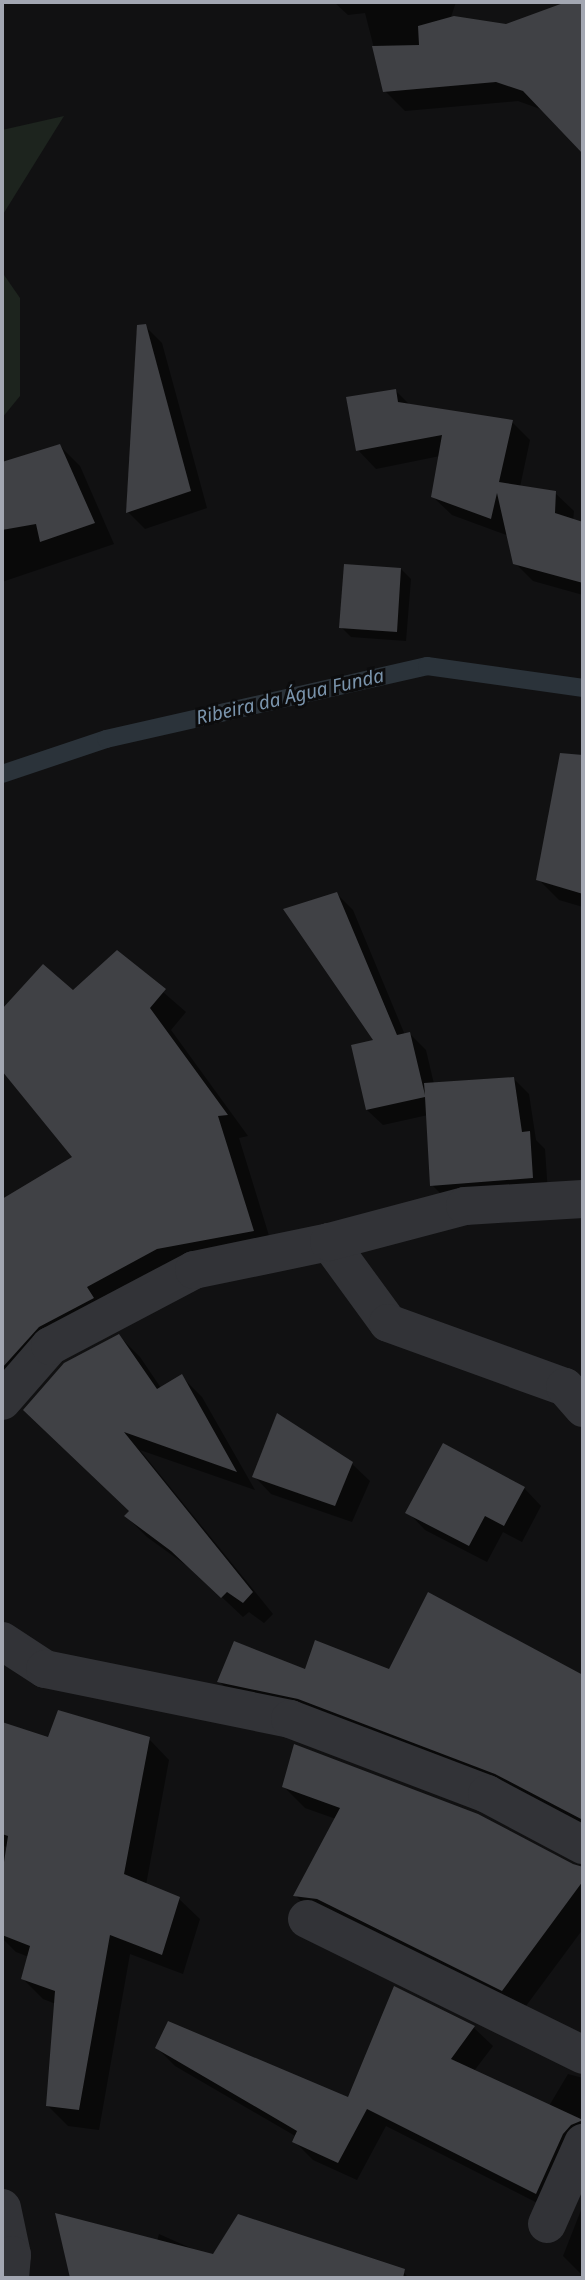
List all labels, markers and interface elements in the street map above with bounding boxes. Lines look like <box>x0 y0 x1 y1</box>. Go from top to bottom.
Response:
water label: Ribeira da Água Funda <box>194 664 386 730</box>

